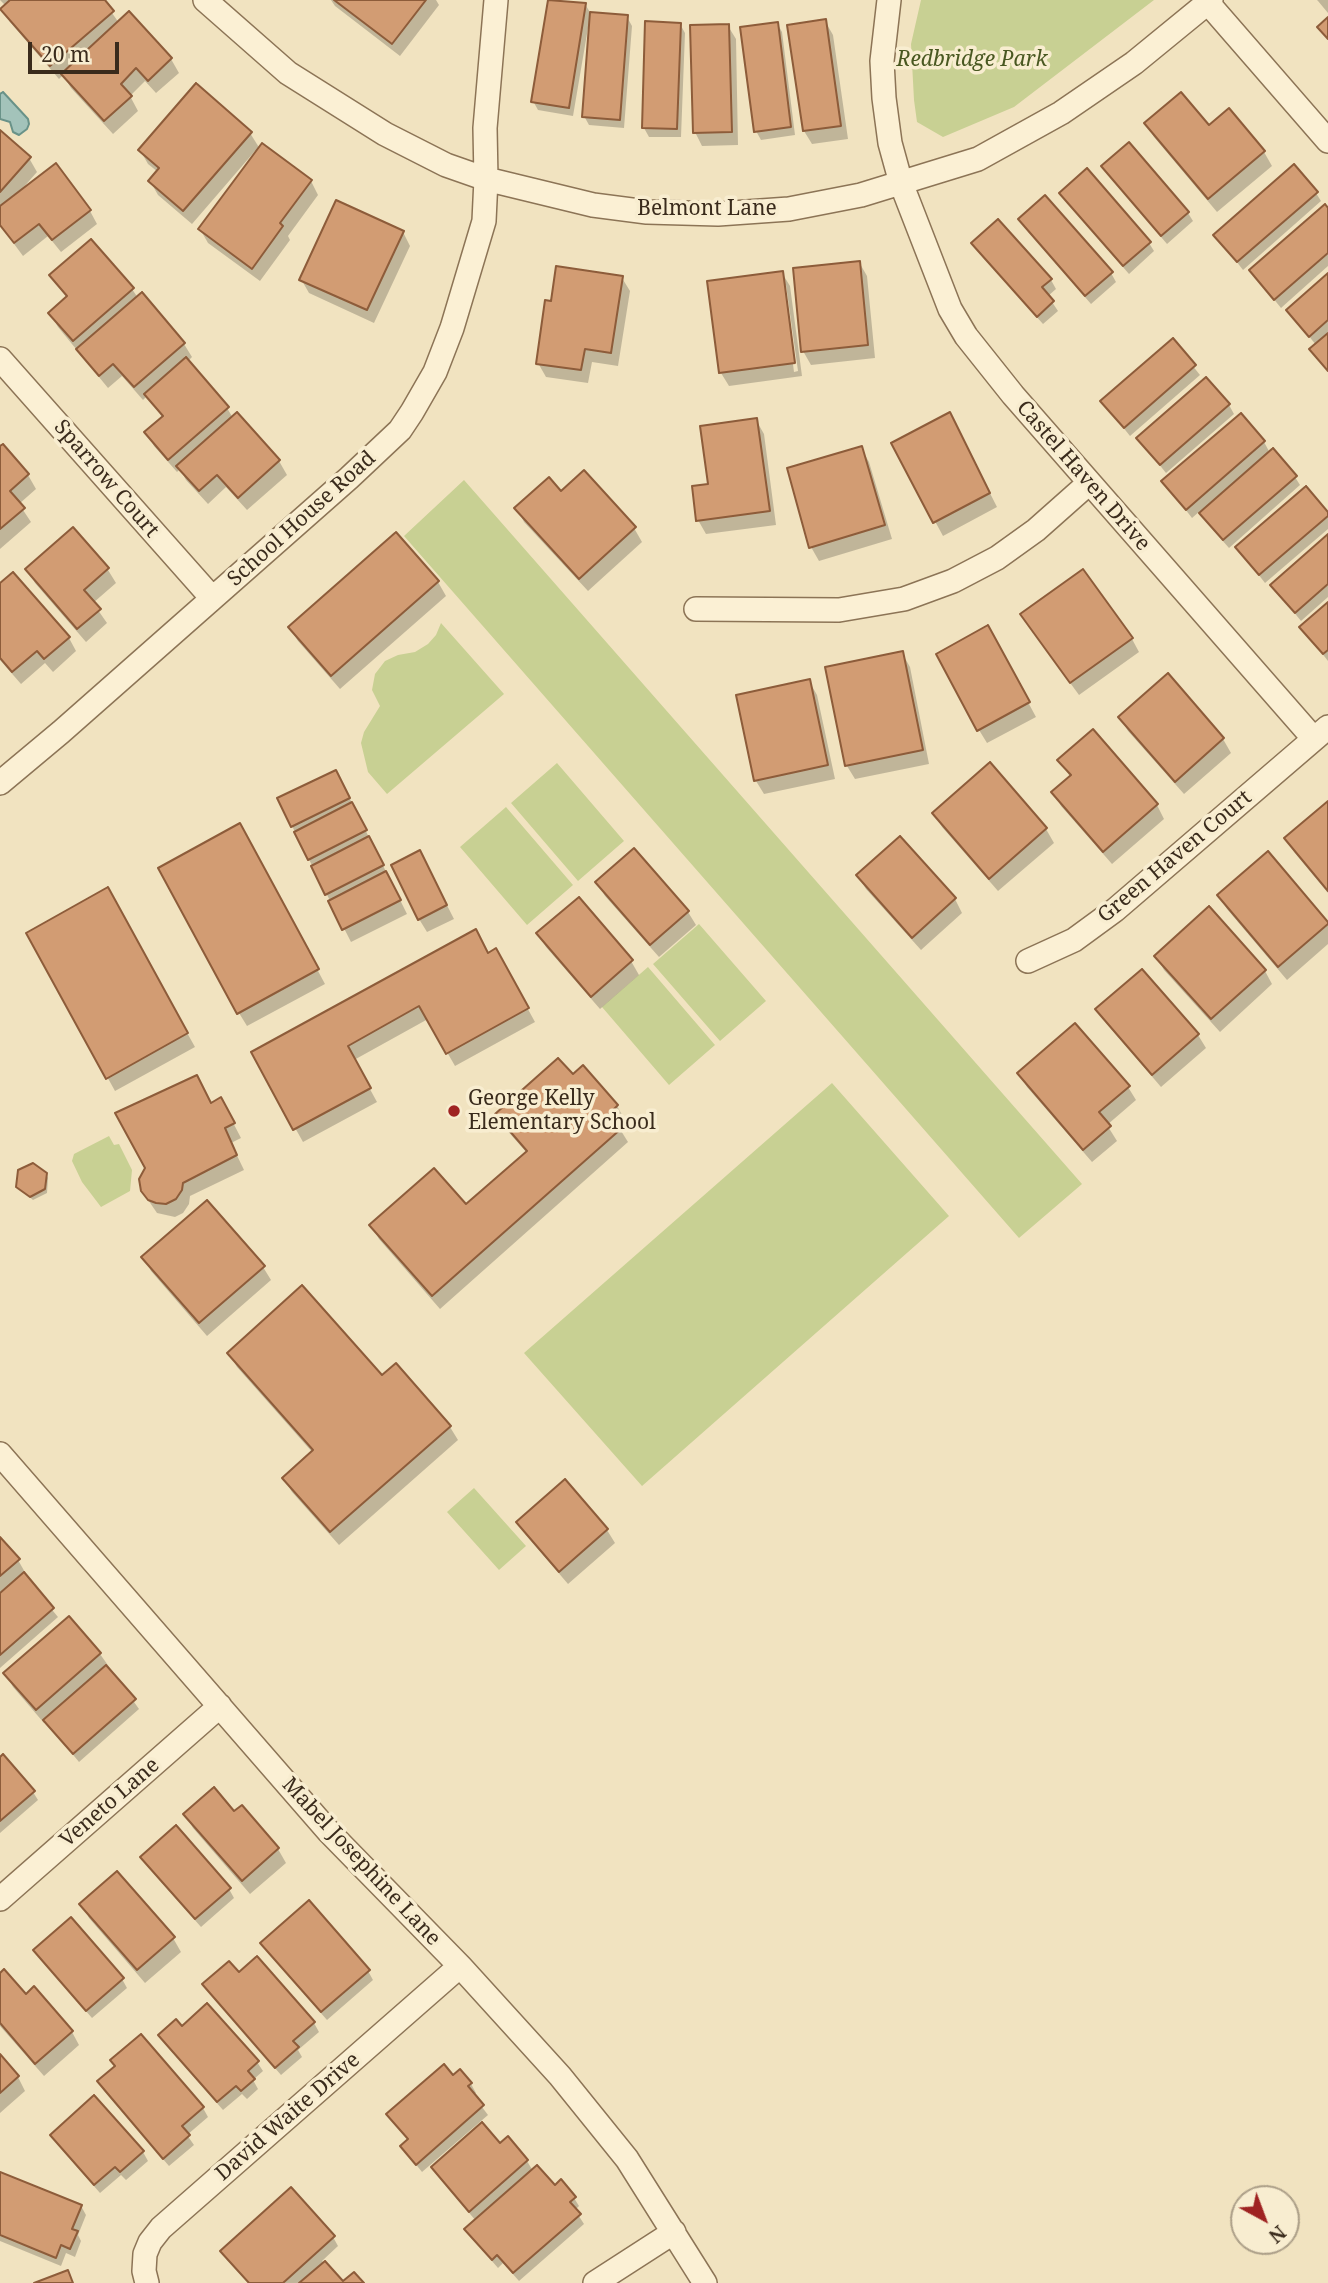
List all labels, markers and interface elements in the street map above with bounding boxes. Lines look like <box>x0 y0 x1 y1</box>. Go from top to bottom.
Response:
scale bar <box>32 28 122 72</box>
text: 20 m <box>41 40 90 68</box>
park label: Redbridge Park <box>896 47 1048 73</box>
street label: Belmont Lane <box>637 196 777 222</box>
street label: Castel Haven Drive <box>1011 396 1155 556</box>
street label: Sparrow Court <box>48 415 164 543</box>
street label: School House Road <box>223 446 381 592</box>
street label: Green Haven Court <box>1093 785 1257 929</box>
place label: George Kelly Elementary School <box>468 1086 656 1136</box>
marker: George Kelly Elementary School <box>446 1103 462 1119</box>
street label: Veneto Lane <box>55 1753 165 1853</box>
street label: Mabel Josephine Lane <box>276 1773 446 1951</box>
street label: David Waite Drive <box>211 2048 365 2186</box>
north arrow <box>1230 2185 1300 2255</box>
text: N <box>1263 2220 1292 2249</box>

